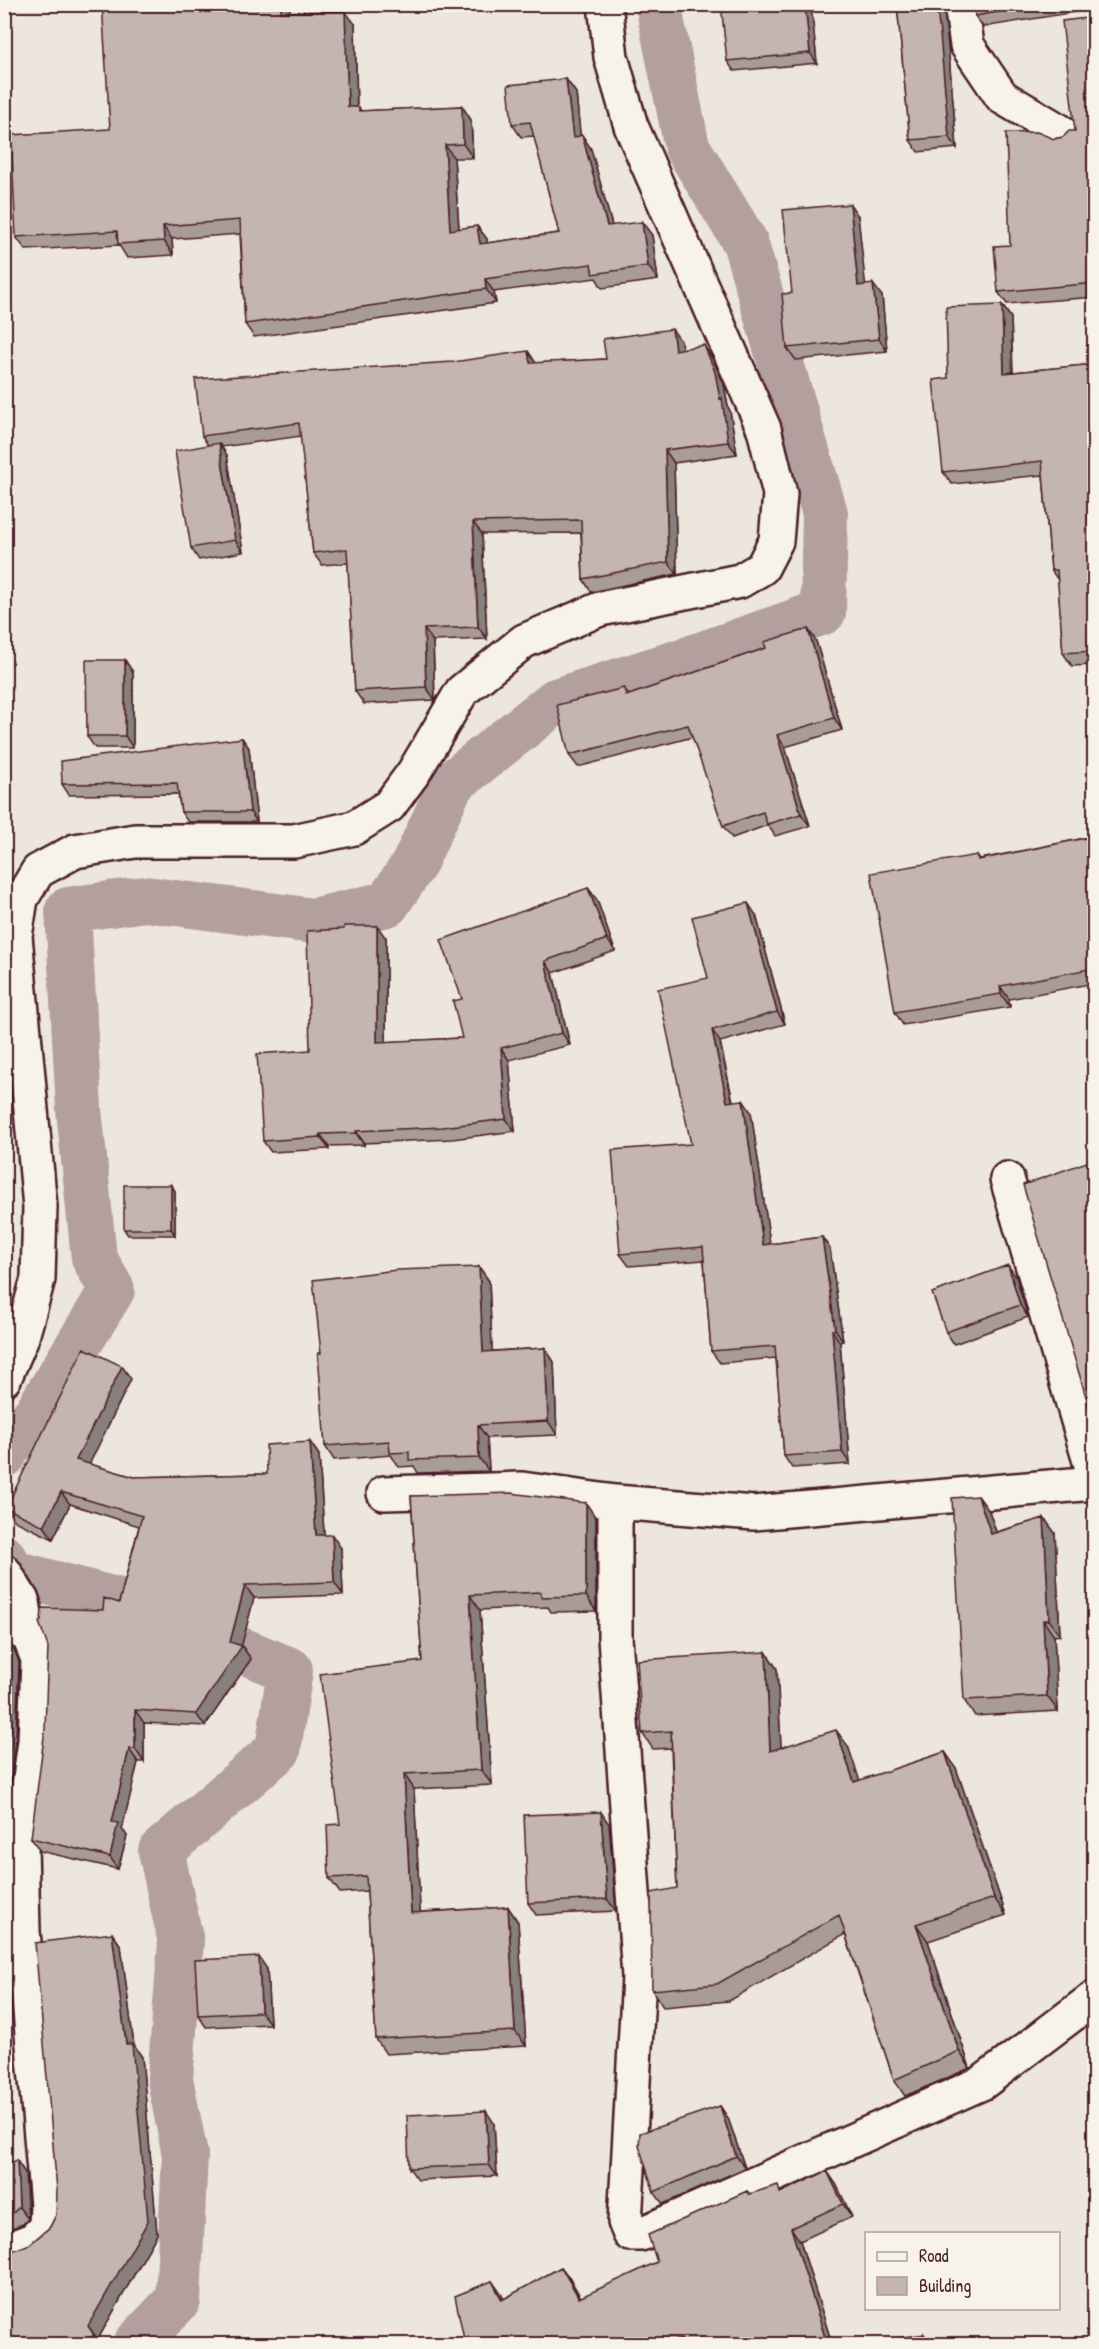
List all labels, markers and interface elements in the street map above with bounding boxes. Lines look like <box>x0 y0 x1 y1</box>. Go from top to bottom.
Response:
legend <box>865 2232 1060 2310</box>
text: Road <box>919 2243 949 2268</box>
text: Building <box>919 2273 971 2298</box>

